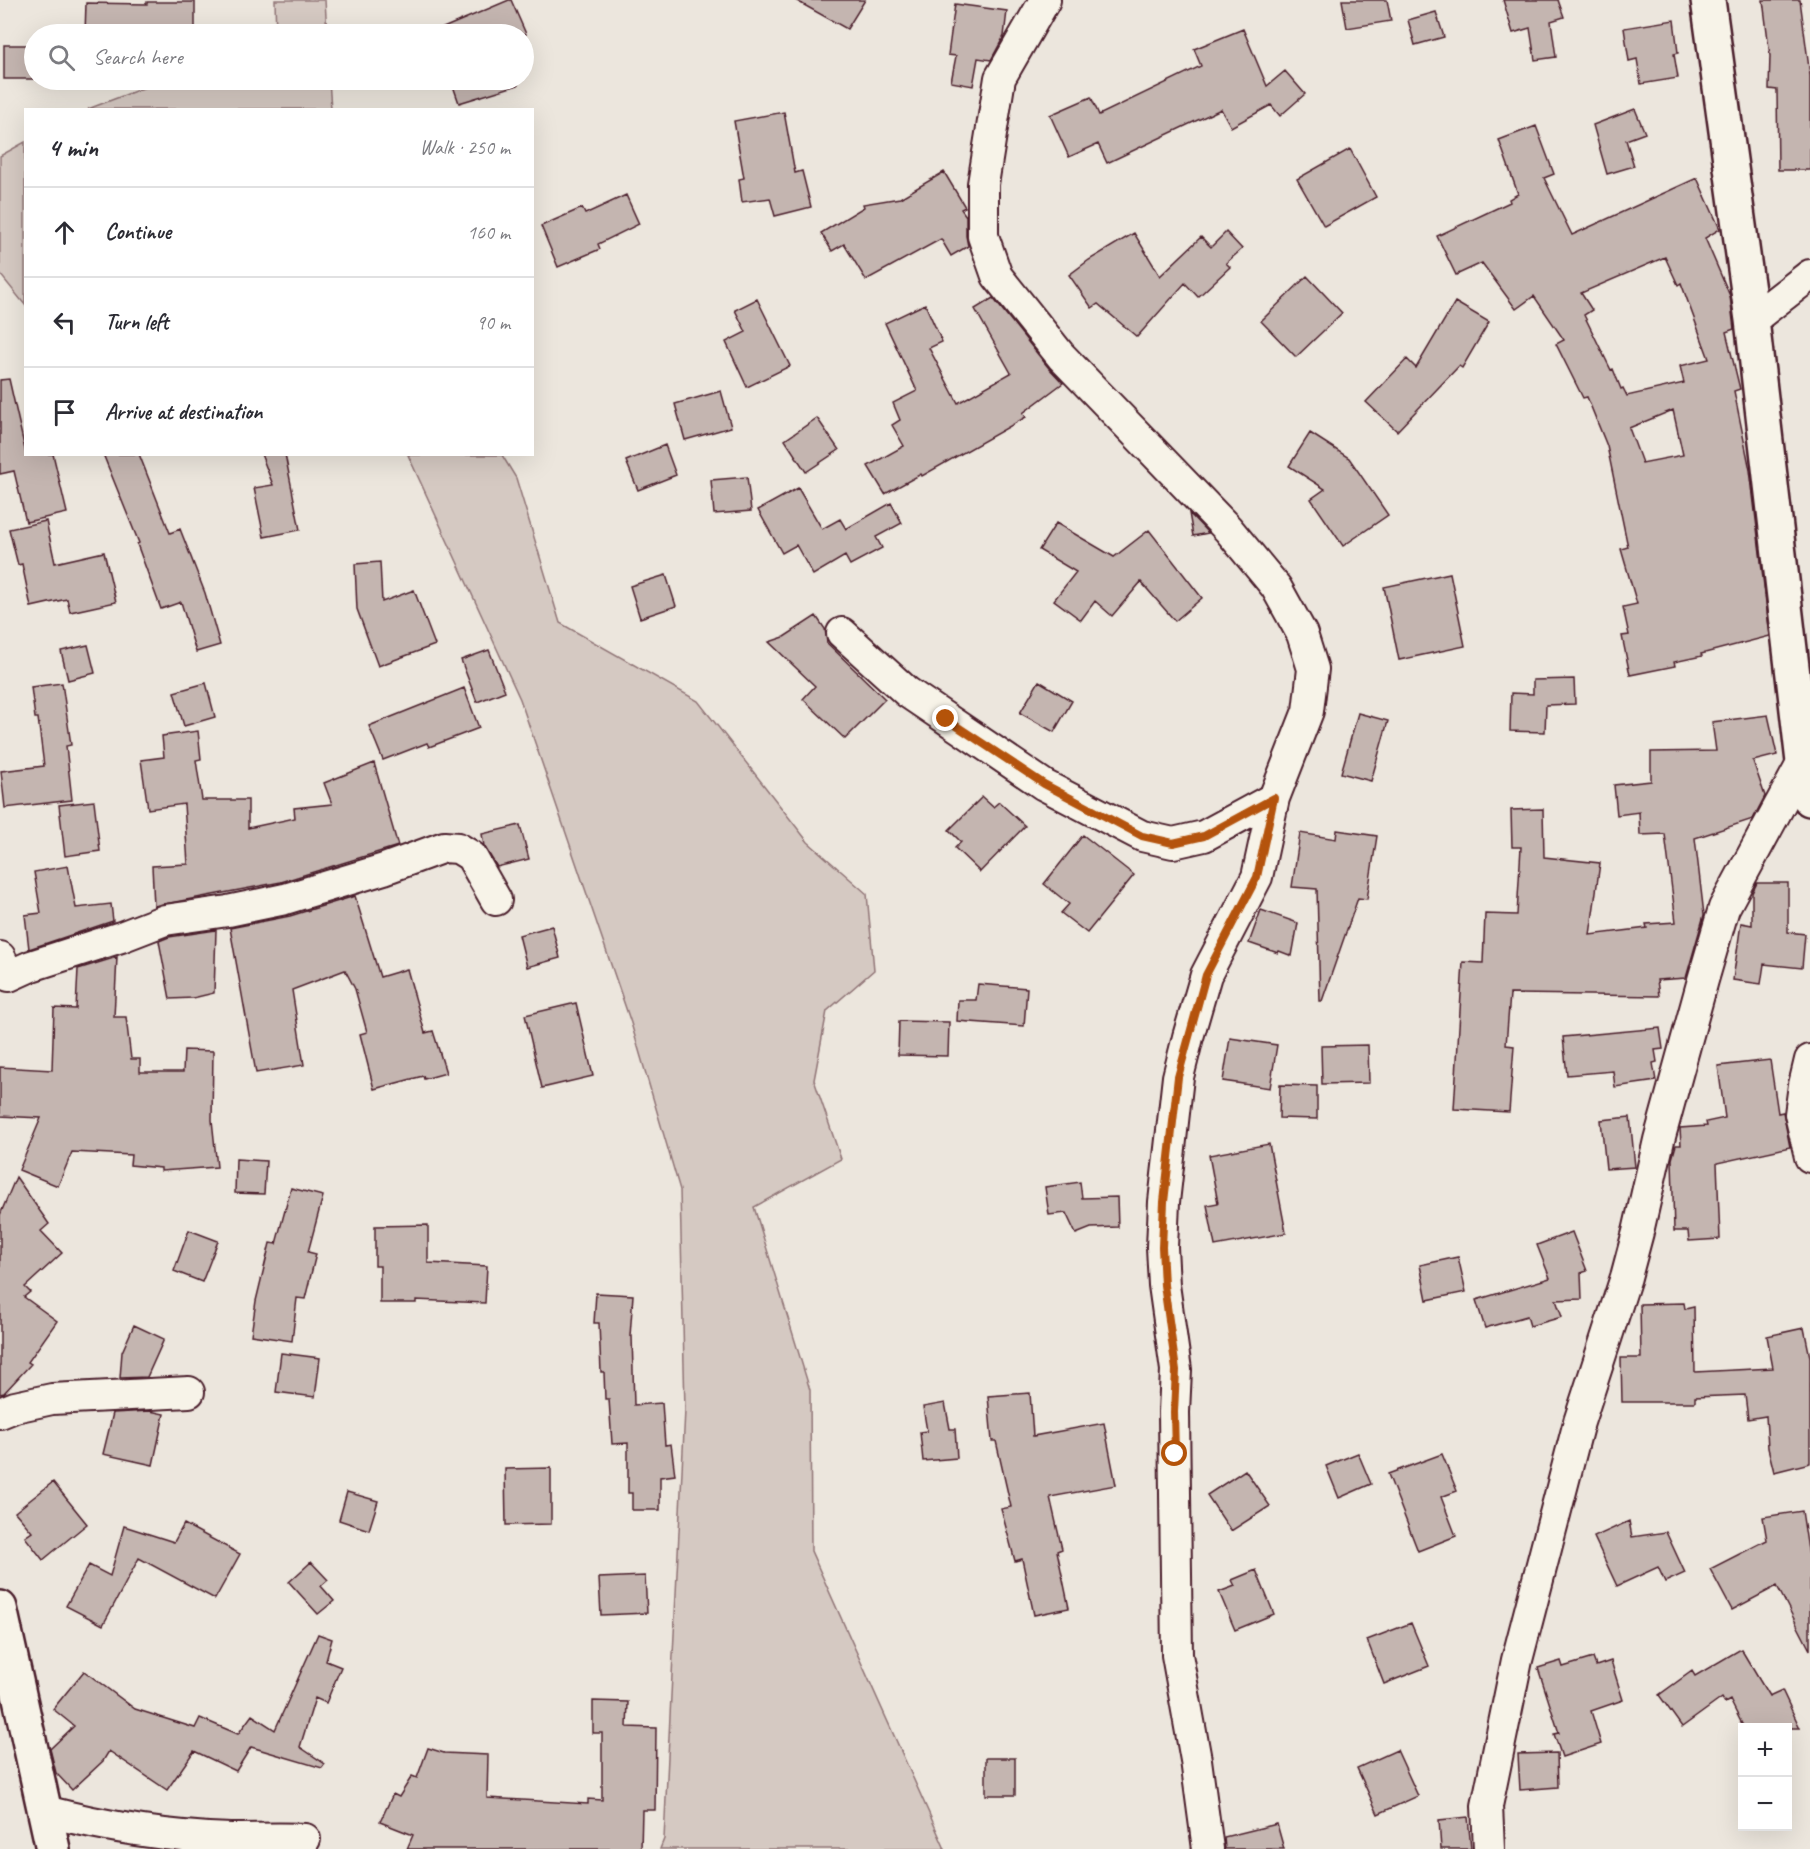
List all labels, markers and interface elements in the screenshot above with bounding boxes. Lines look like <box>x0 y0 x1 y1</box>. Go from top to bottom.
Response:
search box <box>24 24 534 90</box>
icon: search <box>45 41 78 74</box>
text: Search here <box>93 43 183 71</box>
text: 4 min <box>48 131 98 164</box>
text: Walk · 250 m <box>420 135 510 160</box>
icon: ahead <box>48 216 81 249</box>
text: Continue <box>105 218 171 246</box>
text: 160 m <box>467 220 510 245</box>
icon: left <box>48 306 81 339</box>
text: Turn left <box>105 308 169 336</box>
text: 90 m <box>476 310 510 335</box>
icon: arrive <box>48 396 81 429</box>
text: Arrive at destination <box>105 398 262 426</box>
route end <box>932 705 958 731</box>
route start <box>1161 1440 1187 1466</box>
map controls <box>1738 1723 1792 1831</box>
button: + <box>1738 1723 1792 1777</box>
button: − <box>1738 1777 1792 1831</box>

